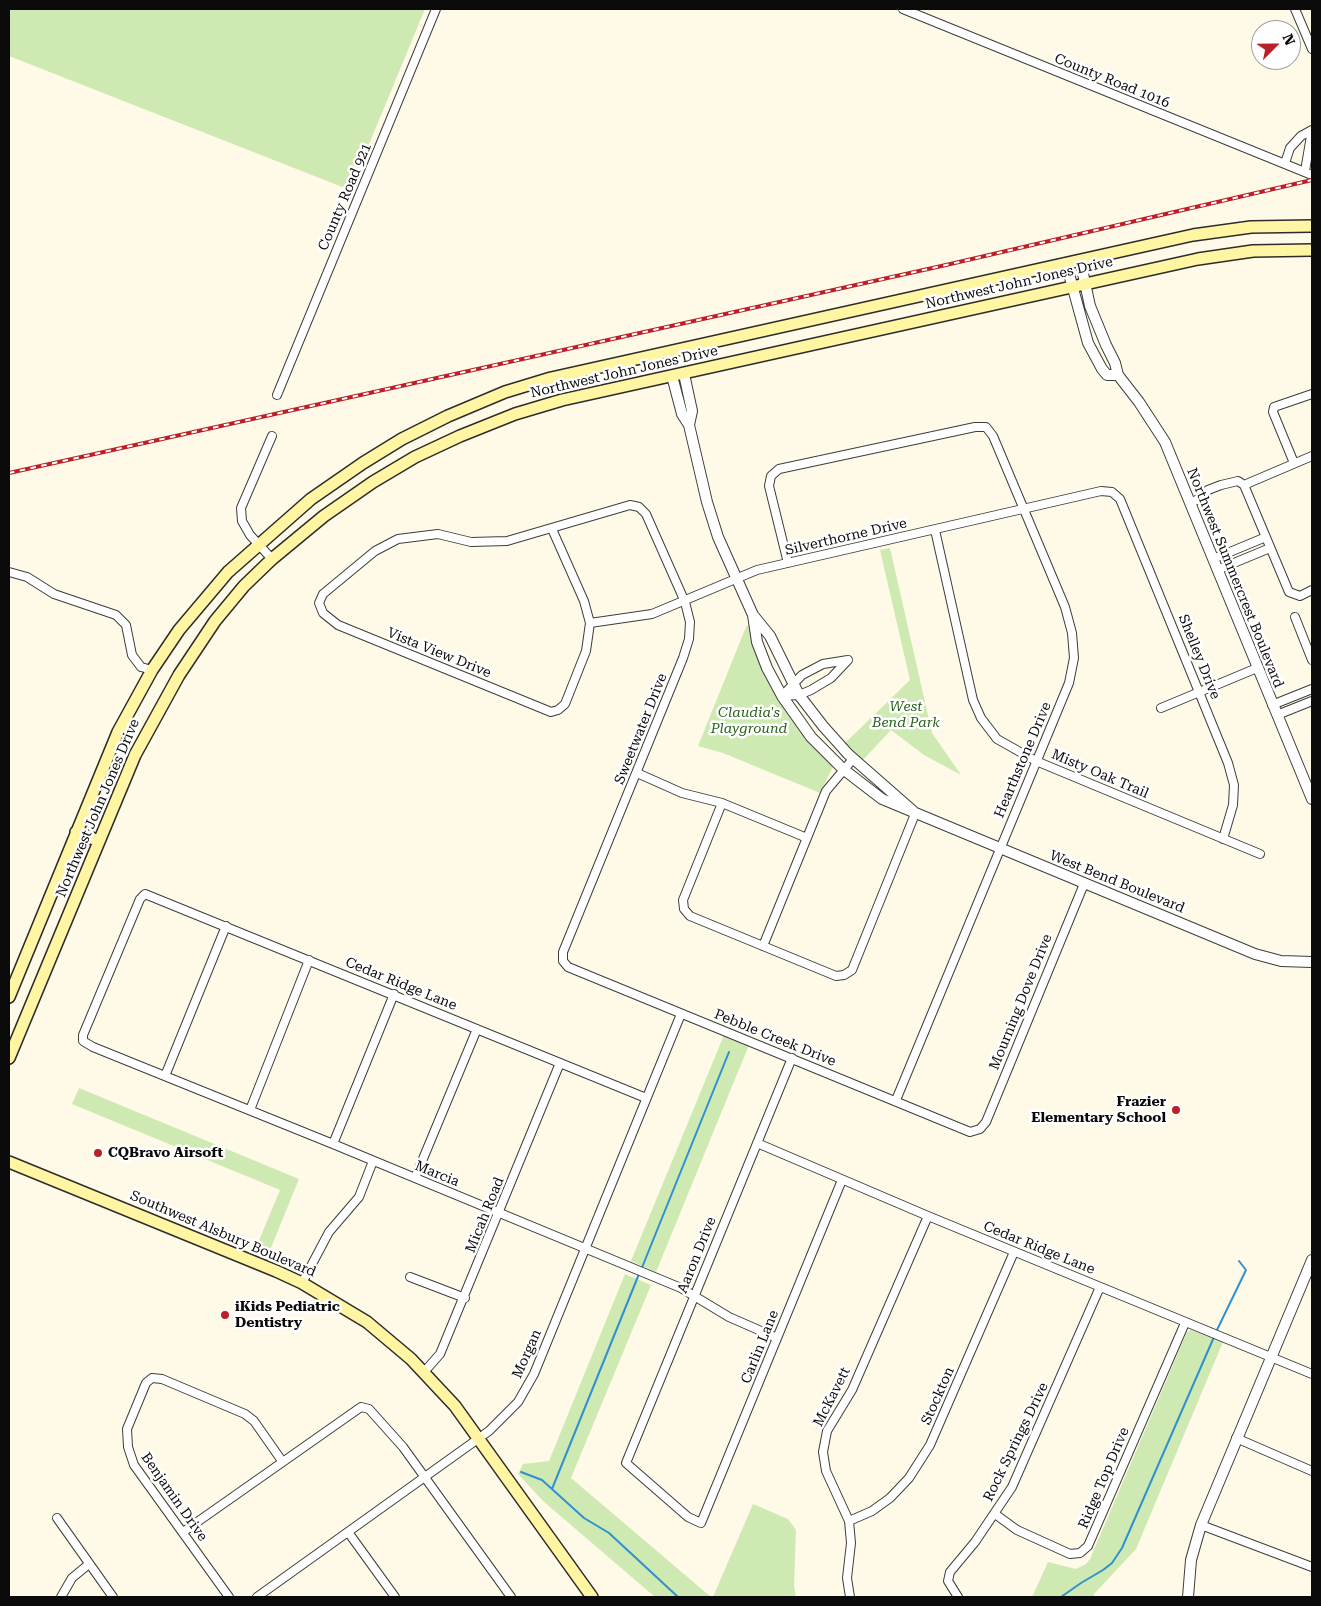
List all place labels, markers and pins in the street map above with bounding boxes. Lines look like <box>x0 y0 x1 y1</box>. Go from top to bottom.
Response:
place label: Frazier Elementary School <box>1031 1094 1166 1126</box>
marker: Frazier Elementary School <box>1170 1104 1182 1116</box>
place label: CQBravo Airsoft <box>108 1145 223 1161</box>
marker: CQBravo Airsoft <box>92 1147 104 1159</box>
place label: iKids Pediatric Dentistry <box>235 1299 340 1331</box>
marker: iKids Pediatric Dentistry <box>219 1309 231 1321</box>

